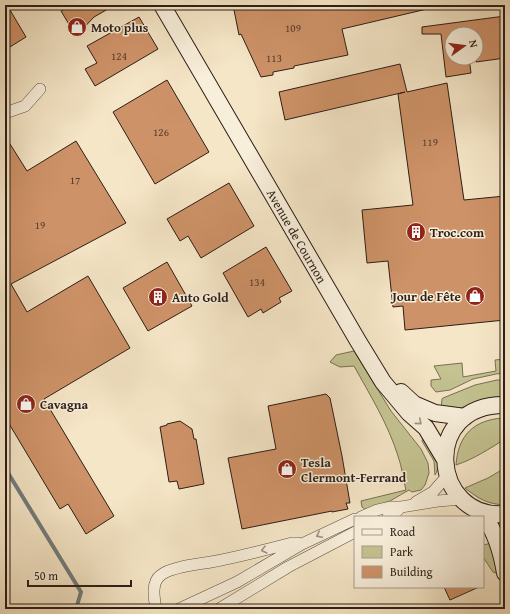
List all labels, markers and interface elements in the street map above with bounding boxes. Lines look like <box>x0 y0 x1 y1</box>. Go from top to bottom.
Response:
shop icon: Moto plus <box>66 16 88 38</box>
place label: Moto plus <box>91 18 149 37</box>
house number: 109 <box>285 20 301 36</box>
north arrow <box>444 26 484 66</box>
text: N <box>465 38 483 50</box>
house number: 124 <box>111 48 127 64</box>
house number: 113 <box>266 50 282 66</box>
house number: 126 <box>153 124 169 140</box>
house number: 119 <box>422 134 438 150</box>
house number: 17 <box>70 172 80 188</box>
street label: Avenue de Cournon <box>262 186 332 288</box>
house number: 19 <box>35 217 45 233</box>
building icon: Troc.com <box>405 221 427 243</box>
place label: Troc.com <box>430 223 485 242</box>
house number: 134 <box>249 274 265 290</box>
shop icon: Jour de Fête <box>464 285 486 307</box>
building icon: Auto Gold <box>147 286 169 308</box>
place label: Jour de Fête <box>390 287 461 306</box>
place label: Auto Gold <box>172 288 229 307</box>
shop icon: Cavagna <box>15 393 37 415</box>
place label: Cavagna <box>40 395 88 414</box>
one-way arrow <box>414 417 422 424</box>
place label: Tesla Clermont-Ferrand <box>301 453 407 487</box>
shop icon: Tesla Clermont-Ferrand <box>276 458 298 480</box>
legend <box>354 516 484 588</box>
text: Road <box>390 523 416 540</box>
one-way arrow <box>316 530 324 538</box>
text: Park <box>390 543 414 560</box>
one-way arrow <box>261 545 268 554</box>
scale bar <box>28 562 131 588</box>
text: Building <box>390 563 433 580</box>
text: 50 m <box>34 567 58 584</box>

